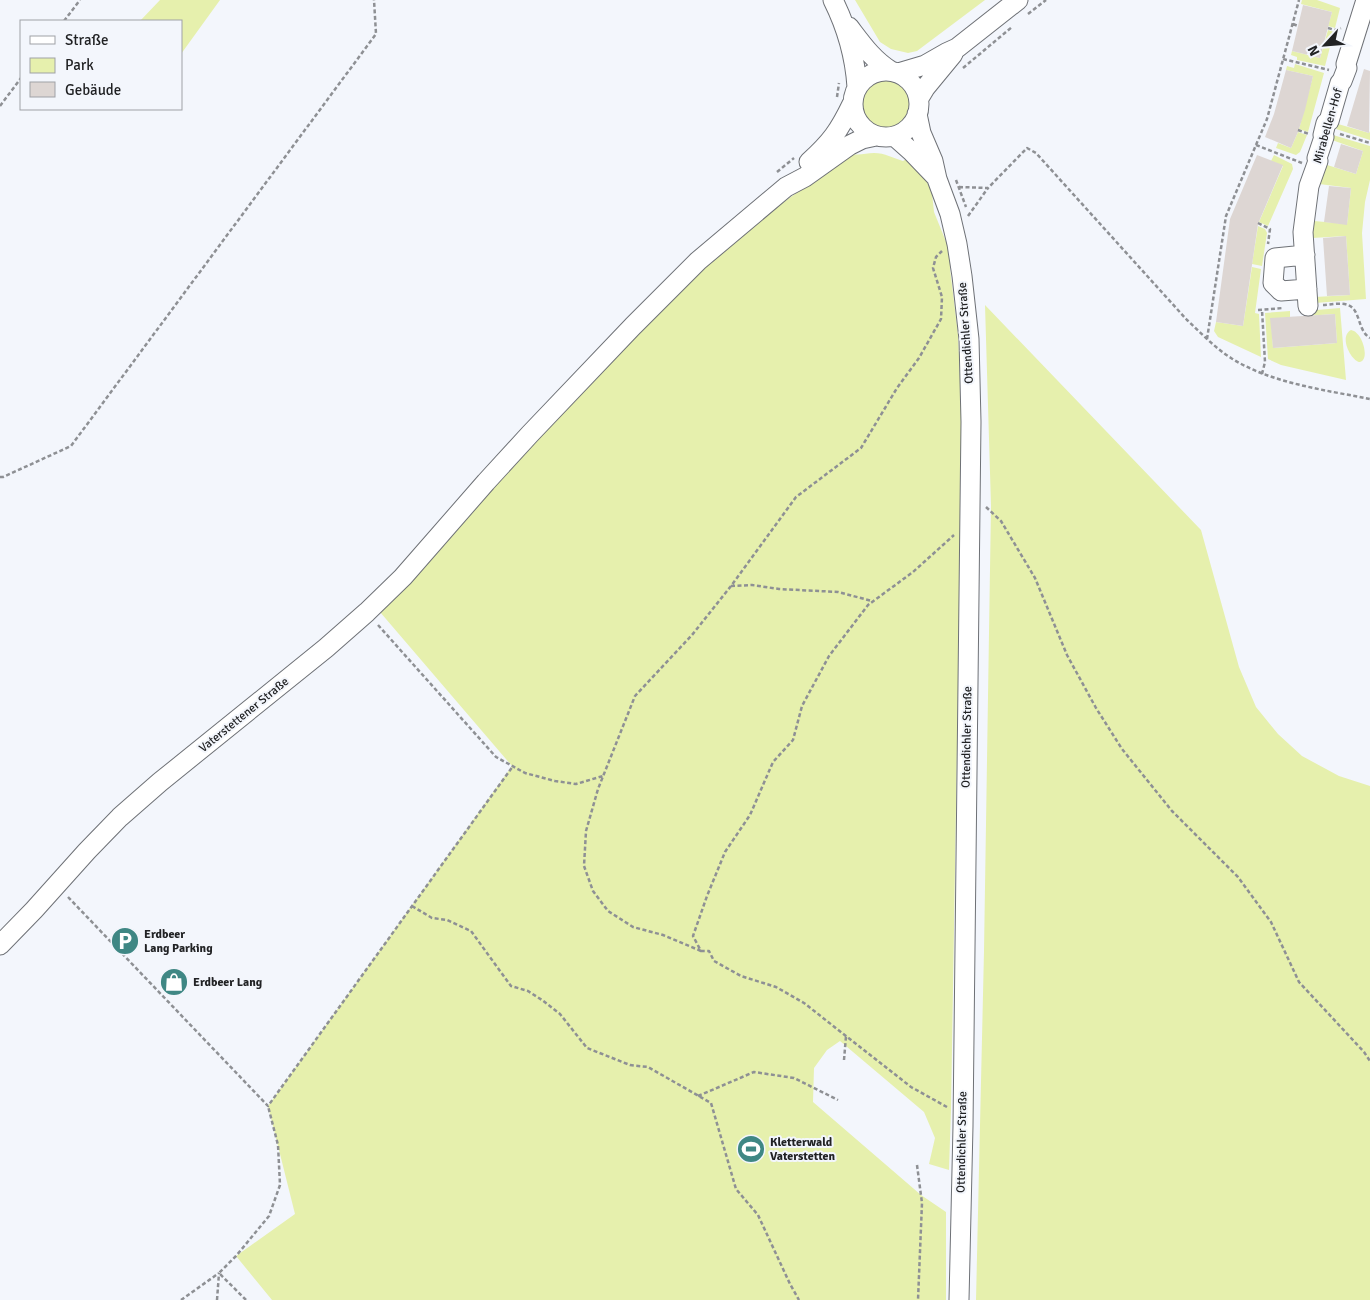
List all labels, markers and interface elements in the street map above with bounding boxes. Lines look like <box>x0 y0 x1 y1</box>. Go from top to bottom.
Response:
legend <box>20 20 182 110</box>
north arrow <box>1300 20 1350 70</box>
text: Straße <box>65 31 109 49</box>
text: N <box>1304 42 1324 59</box>
text: Park <box>65 56 94 74</box>
text: Gebäude <box>65 81 121 99</box>
street label: Mirabellen-Hof <box>1310 86 1346 165</box>
street label: Ottendichler Straße <box>955 282 977 384</box>
street label: Vaterstettener Straße <box>196 674 292 756</box>
street label: Ottendichler Straße <box>959 686 975 788</box>
parking icon: Erdbeer Lang Parking <box>110 926 140 956</box>
place label: Erdbeer Lang Parking <box>144 927 213 956</box>
shop icon: Erdbeer Lang <box>159 967 189 997</box>
place label: Erdbeer Lang <box>193 975 263 990</box>
street label: Ottendichler Straße <box>954 1091 970 1193</box>
sports icon: Kletterwald Vaterstetten <box>736 1134 766 1164</box>
place label: Kletterwald Vaterstetten <box>770 1135 836 1164</box>

